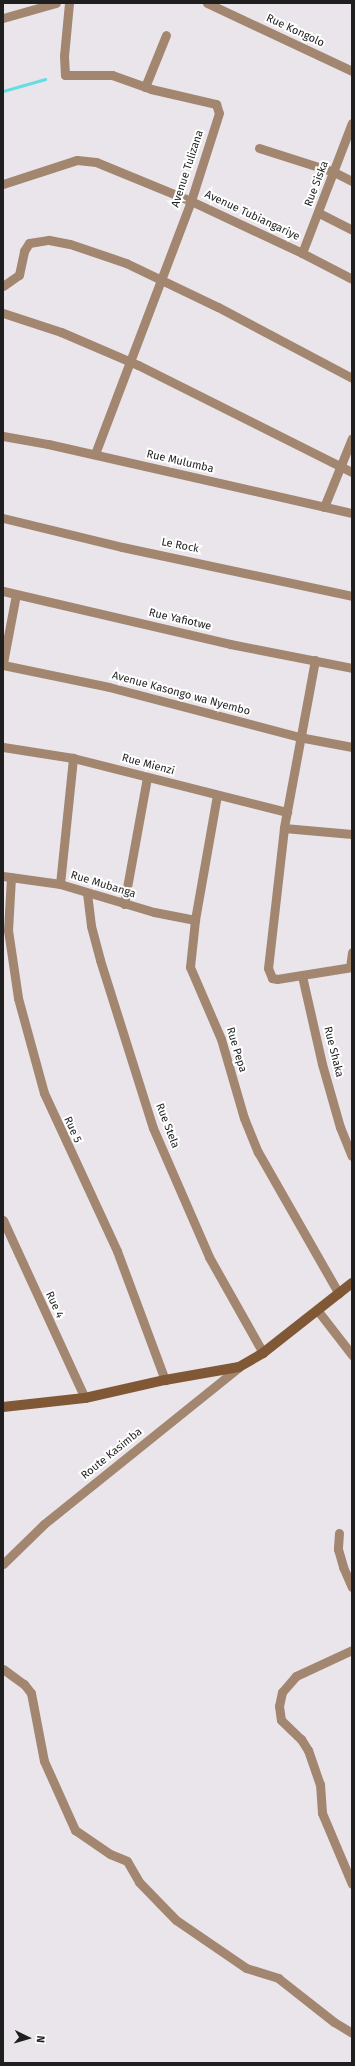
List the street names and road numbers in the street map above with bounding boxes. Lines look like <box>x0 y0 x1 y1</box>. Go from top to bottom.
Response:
street label: Rue Kongolo <box>264 12 326 50</box>
street label: Avenue Tulizana <box>169 129 207 209</box>
street label: Rue Siska <box>302 159 332 209</box>
street label: Avenue Tubiangariye <box>202 188 302 244</box>
street label: Rue Mulumba <box>145 448 215 476</box>
street label: Le Rock <box>160 536 200 556</box>
street label: Rue Yafiotwe <box>147 606 213 634</box>
street label: Avenue Kasongo wa Nyembo <box>110 669 252 719</box>
street label: Rue Mienzi <box>120 752 176 778</box>
street label: Rue Mubanga <box>69 869 137 901</box>
street label: Rue Shaka <box>320 1025 346 1079</box>
street label: Rue Pepa <box>223 1026 249 1074</box>
street label: Rue Stela <box>152 1102 182 1150</box>
street label: Rue 5 <box>60 1115 84 1145</box>
street label: Rue 4 <box>42 1290 66 1320</box>
street label: Route Kasimba <box>79 1425 145 1483</box>

